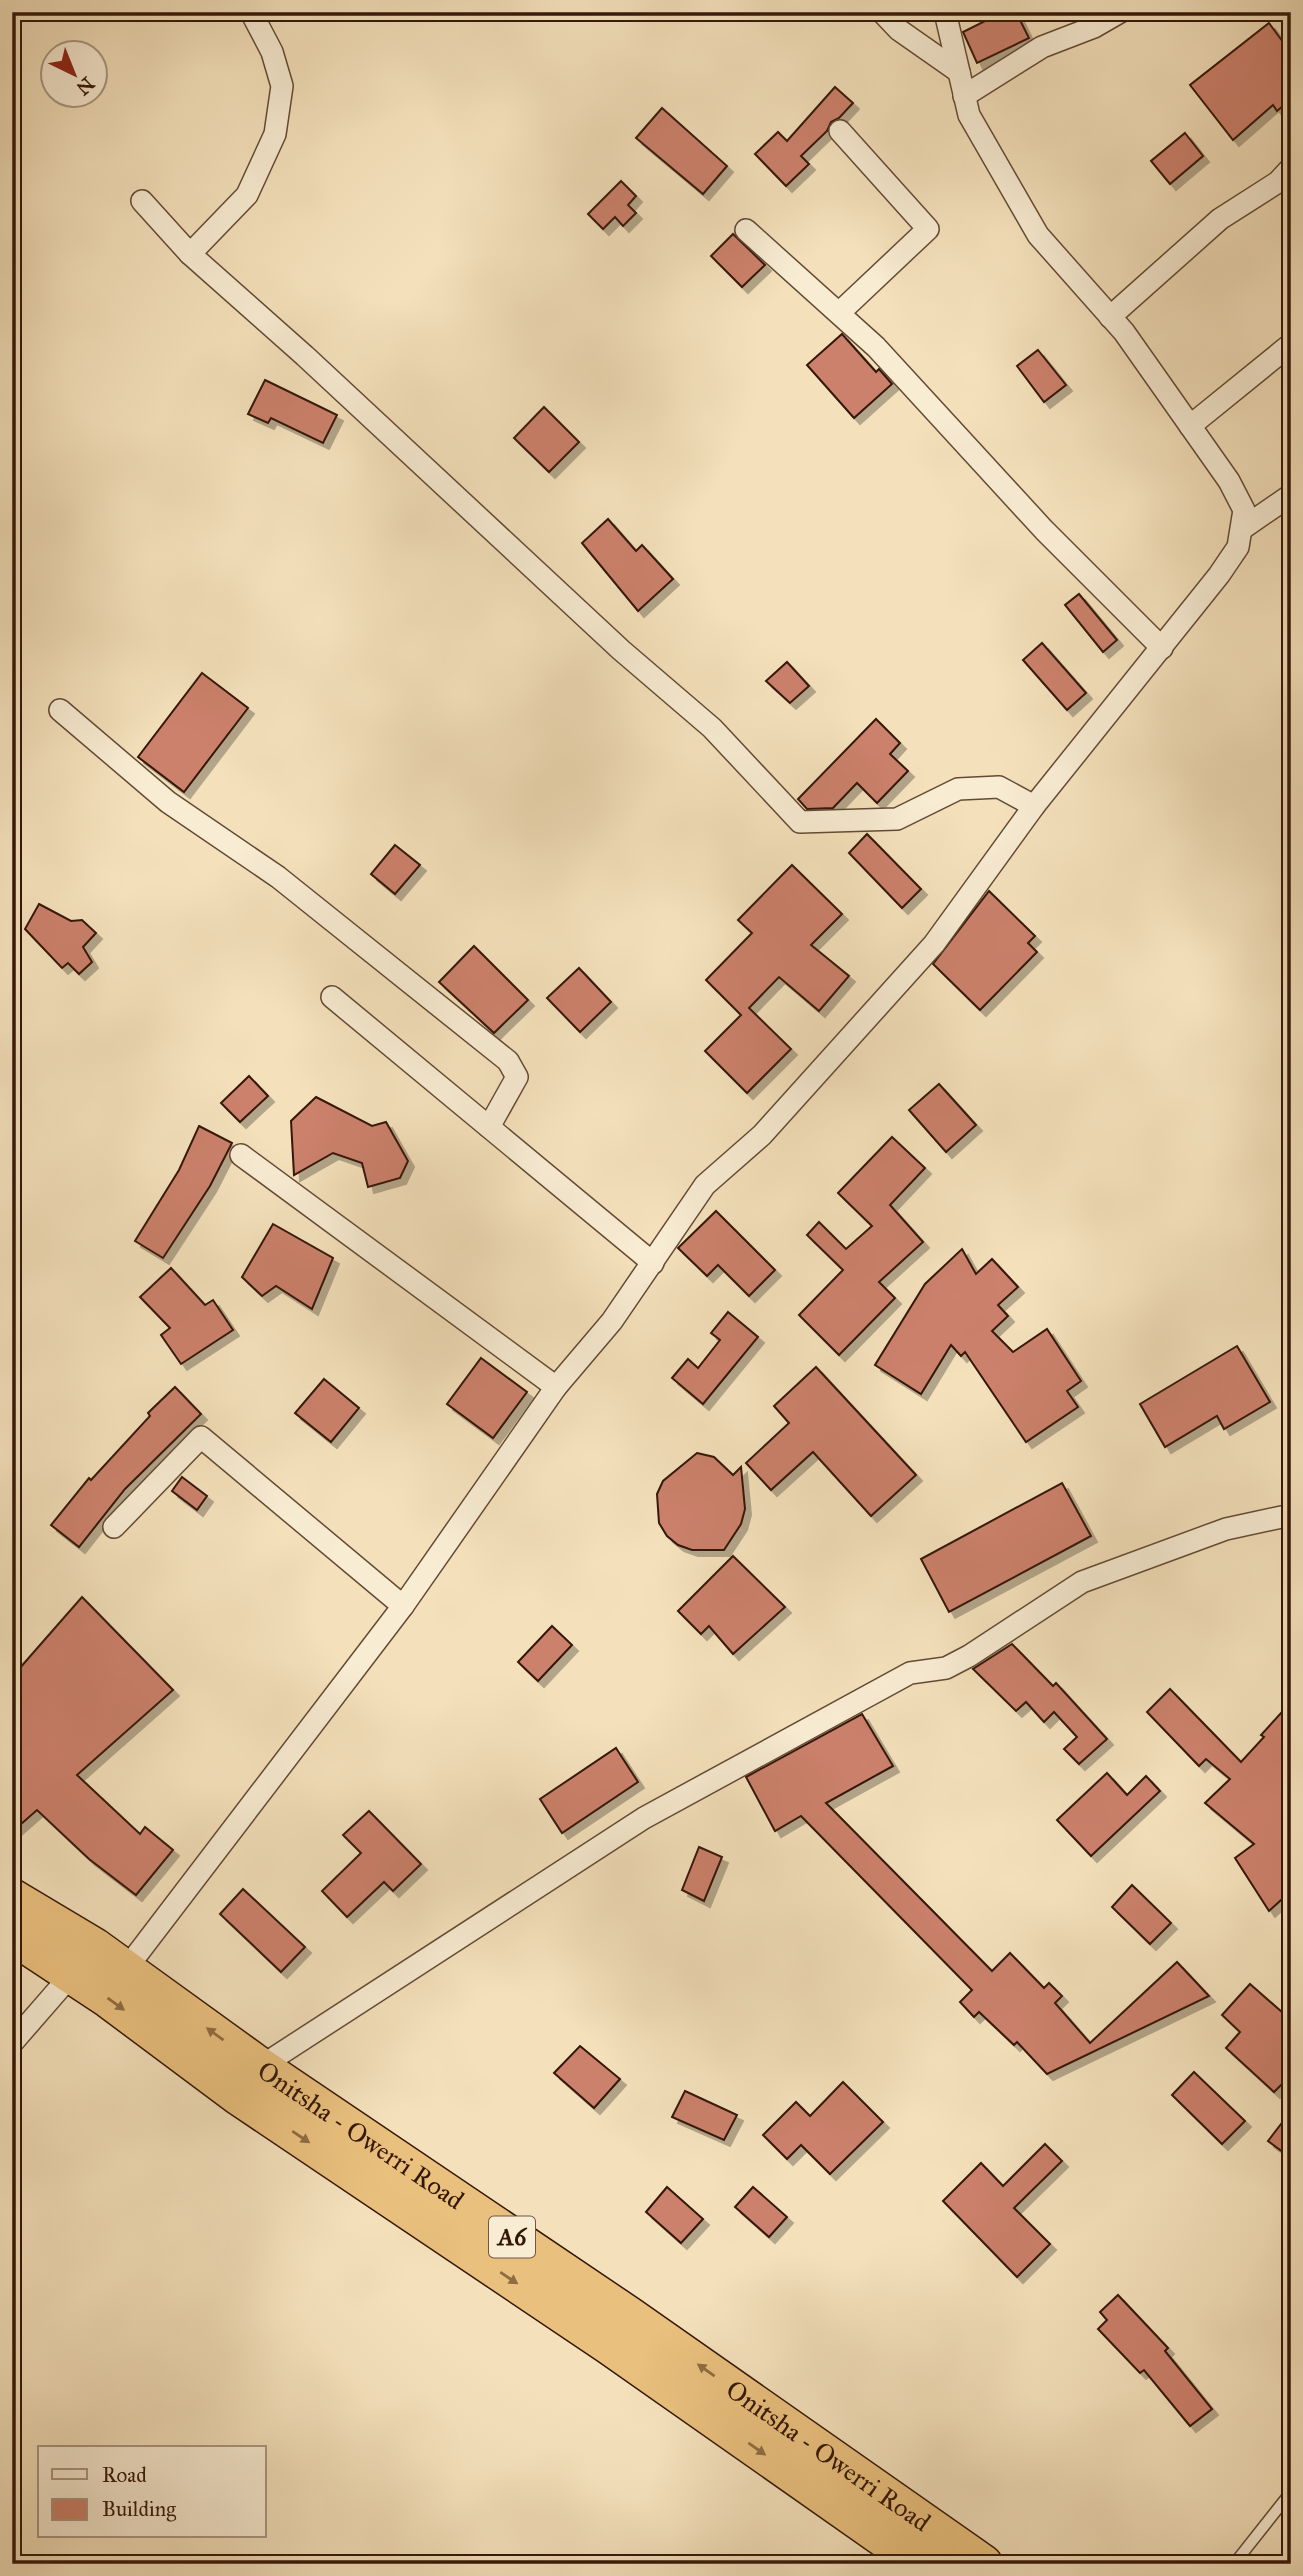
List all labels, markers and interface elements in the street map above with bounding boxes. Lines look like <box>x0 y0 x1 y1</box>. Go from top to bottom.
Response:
north arrow <box>38 38 108 108</box>
text: N <box>72 72 99 100</box>
one-way arrow <box>107 1997 125 2011</box>
one-way arrow <box>206 2027 224 2041</box>
street label: Onitsha - Owerri Road <box>252 2054 470 2216</box>
one-way arrow <box>291 2130 310 2143</box>
road number: A6 <box>489 2216 535 2258</box>
one-way arrow <box>500 2271 519 2284</box>
one-way arrow <box>697 2363 715 2377</box>
street label: Onitsha - Owerri Road <box>720 2373 937 2538</box>
one-way arrow <box>748 2442 766 2456</box>
legend <box>38 2446 266 2538</box>
text: Road <box>102 2462 147 2488</box>
text: Building <box>102 2496 176 2522</box>

